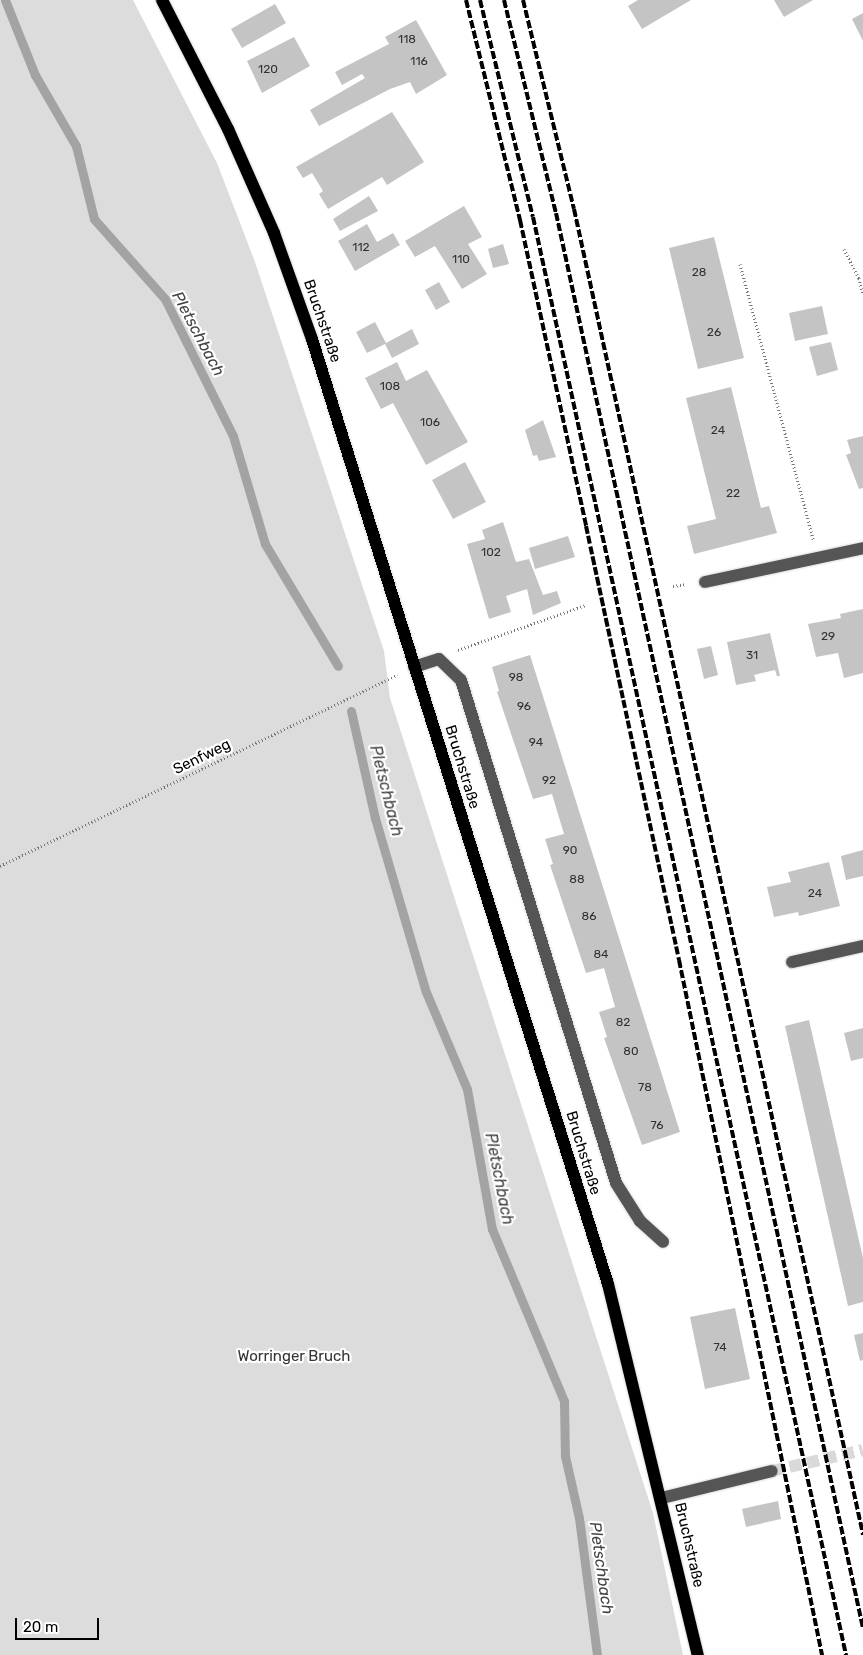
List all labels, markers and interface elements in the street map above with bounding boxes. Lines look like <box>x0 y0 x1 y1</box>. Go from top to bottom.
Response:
house number: 118 <box>398 33 416 47</box>
house number: 116 <box>410 55 428 69</box>
house number: 120 <box>258 63 278 77</box>
house number: 112 <box>352 241 370 255</box>
house number: 110 <box>452 253 470 267</box>
house number: 28 <box>692 266 706 280</box>
street label: Bruchstraße <box>299 277 345 365</box>
water label: Pletschbach <box>168 288 228 380</box>
house number: 26 <box>707 326 721 340</box>
house number: 108 <box>380 380 400 394</box>
house number: 106 <box>420 416 440 430</box>
house number: 24 <box>711 424 725 438</box>
house number: 22 <box>726 487 740 501</box>
house number: 102 <box>481 546 501 560</box>
house number: 29 <box>821 630 835 644</box>
house number: 31 <box>746 649 758 663</box>
house number: 98 <box>509 671 523 685</box>
house number: 96 <box>517 700 531 714</box>
street label: Bruchstraße <box>441 723 483 811</box>
street label: Senfweg <box>170 735 234 779</box>
house number: 94 <box>529 736 543 750</box>
water label: Pletschbach <box>365 743 407 839</box>
house number: 92 <box>542 774 556 788</box>
house number: 90 <box>563 844 577 858</box>
house number: 88 <box>569 873 585 887</box>
house number: 24 <box>808 887 822 901</box>
house number: 86 <box>582 910 596 924</box>
house number: 84 <box>593 948 609 962</box>
house number: 82 <box>616 1016 630 1030</box>
house number: 80 <box>623 1045 639 1059</box>
house number: 78 <box>638 1081 652 1095</box>
street label: Bruchstraße <box>562 1109 604 1197</box>
house number: 76 <box>650 1119 664 1133</box>
water label: Pletschbach <box>481 1131 517 1227</box>
house number: 74 <box>713 1341 727 1355</box>
park label: Worringer Bruch <box>237 1348 351 1366</box>
street label: Bruchstraße <box>670 1501 708 1589</box>
water label: Pletschbach <box>585 1520 617 1616</box>
scale bar <box>18 1608 101 1640</box>
text: 20 m <box>23 1618 58 1636</box>

